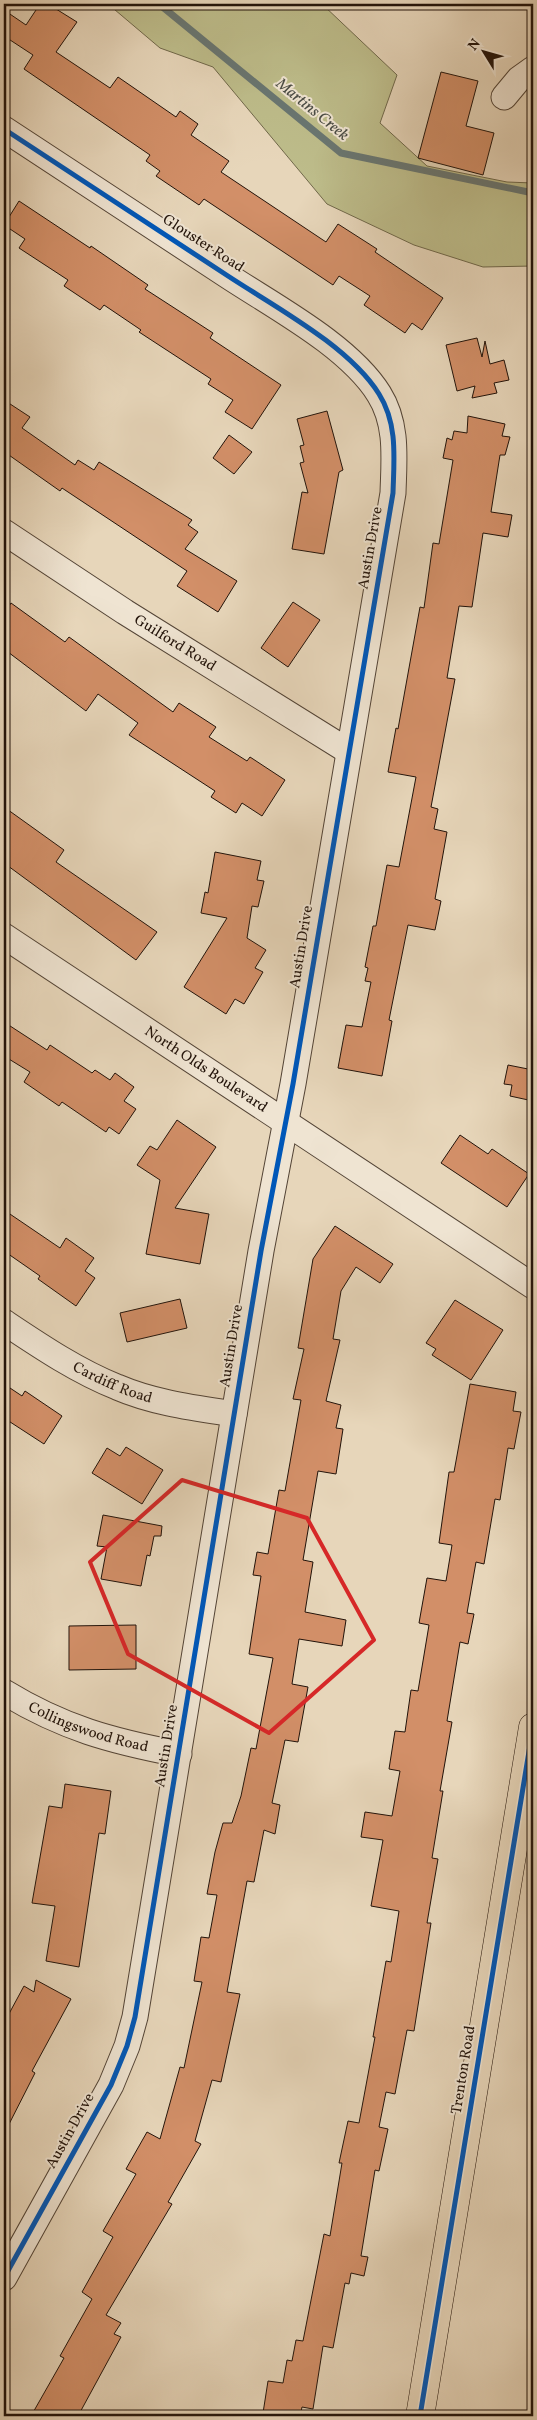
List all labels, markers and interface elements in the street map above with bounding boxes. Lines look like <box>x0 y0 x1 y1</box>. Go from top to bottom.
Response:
north arrow <box>460 28 510 78</box>
text: N <box>464 35 485 55</box>
water label: Martins Creek <box>270 73 354 147</box>
street label: Glouster Road <box>158 210 248 278</box>
street label: Austin Drive <box>353 505 389 591</box>
street label: Guilford Road <box>130 610 220 677</box>
street label: Austin Drive <box>285 904 319 990</box>
street label: North Olds Boulevard <box>140 1021 271 1118</box>
street label: Austin Drive <box>215 1303 249 1389</box>
street label: Cardiff Road <box>69 1357 155 1409</box>
street label: Collingswood Road <box>24 1697 150 1758</box>
street label: Austin Drive <box>150 1703 184 1789</box>
street label: Trenton Road <box>447 2024 481 2116</box>
street label: Austin Drive <box>42 2089 100 2173</box>

